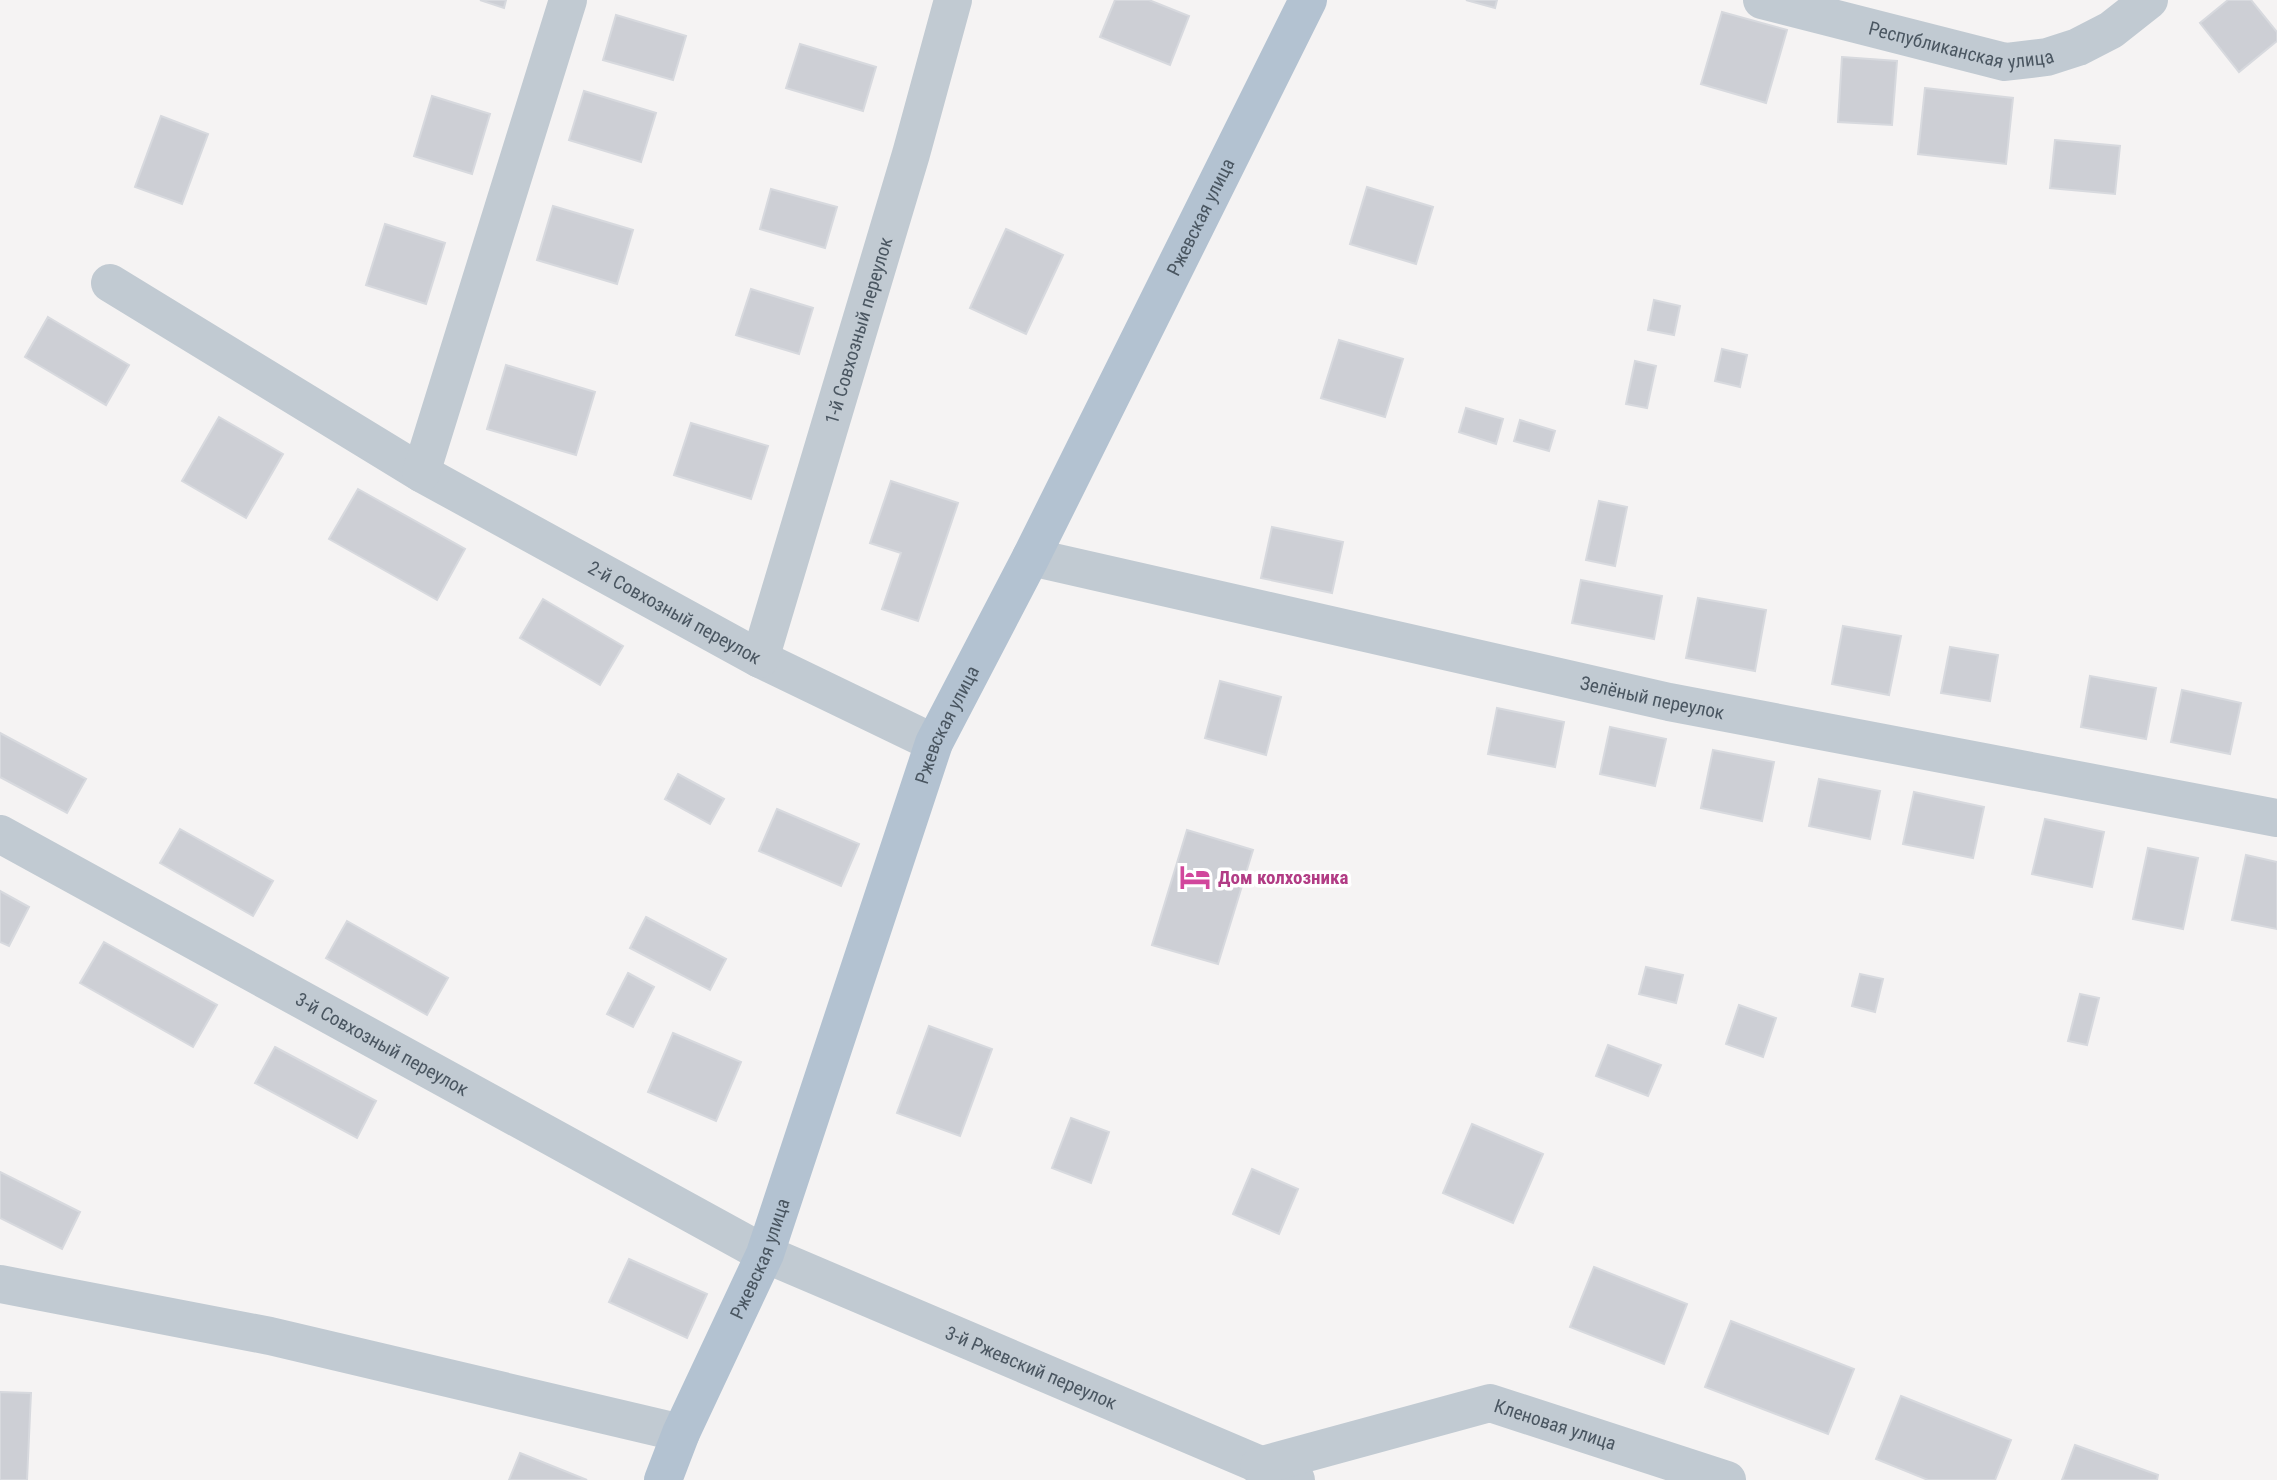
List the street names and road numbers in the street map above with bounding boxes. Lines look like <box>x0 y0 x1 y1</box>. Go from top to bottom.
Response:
street label: Республиканская улица <box>1866 17 2057 74</box>
street label: Ржевская улица <box>1162 155 1239 279</box>
street label: 1-й Совхозный переулок <box>820 234 897 427</box>
street label: 2-й Совхозный переулок <box>584 556 765 669</box>
street label: Ржевская улица <box>910 662 984 787</box>
street label: Зелёный переулок <box>1578 671 1726 724</box>
street label: 3-й Совхозный переулок <box>292 988 472 1101</box>
street label: Ржевская улица <box>725 1196 795 1323</box>
street label: 3-й Ржевский переулок <box>942 1321 1120 1414</box>
street label: Кленовая улица <box>1491 1394 1619 1455</box>

